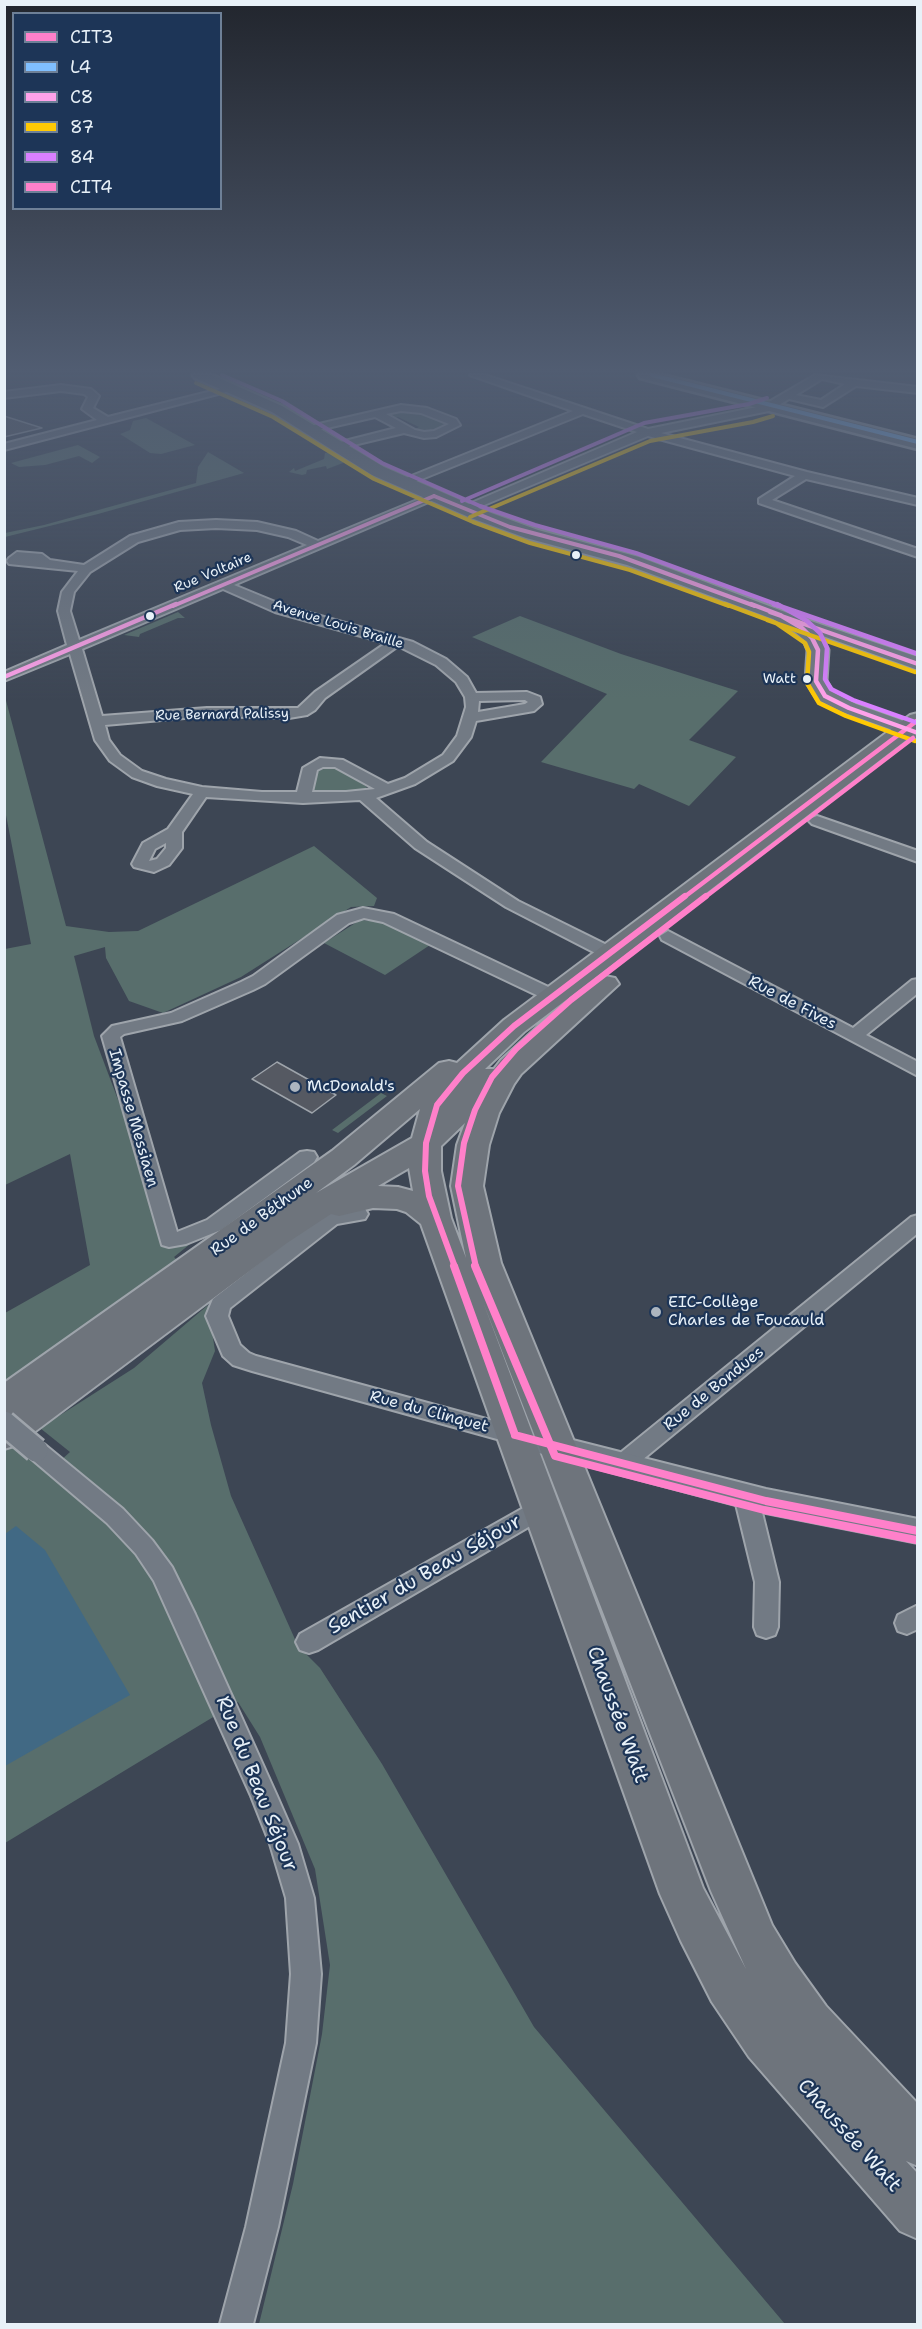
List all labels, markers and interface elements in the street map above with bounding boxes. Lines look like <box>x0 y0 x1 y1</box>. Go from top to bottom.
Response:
legend <box>12 12 222 210</box>
text: CIT3 <box>70 25 114 49</box>
text: L4 <box>70 55 91 79</box>
text: C8 <box>70 85 93 109</box>
text: 87 <box>70 115 94 139</box>
text: 84 <box>70 145 94 169</box>
text: CIT4 <box>70 175 113 199</box>
street label: Rue Voltaire <box>172 549 254 597</box>
unlabelled marker <box>570 549 582 561</box>
street label: Avenue Louis Braille <box>271 597 405 653</box>
unlabelled marker <box>144 610 156 622</box>
place label: Watt <box>763 671 796 687</box>
marker: Watt <box>801 673 813 685</box>
street label: Rue Bernard Palissy <box>155 705 289 725</box>
street label: Rue de Fives <box>745 972 839 1034</box>
street label: Impasse Messiaen <box>104 1047 162 1189</box>
place label: McDonald's <box>307 1077 395 1097</box>
marker: McDonald's <box>288 1080 302 1094</box>
street label: Rue de Béthune <box>207 1174 317 1260</box>
place label: EIC-Collège Charles de Foucauld <box>668 1293 824 1331</box>
marker: EIC-Collège Charles de Foucauld <box>649 1305 663 1319</box>
street label: Rue de Bondues <box>660 1343 768 1435</box>
street label: Rue du Clinquet <box>368 1387 490 1437</box>
street label: Sentier du Beau Séjour <box>324 1510 526 1640</box>
street label: Chaussée Watt <box>581 1643 653 1787</box>
street label: Rue du Beau Séjour <box>210 1693 302 1875</box>
street label: Chaussée Watt <box>792 2075 906 2197</box>

